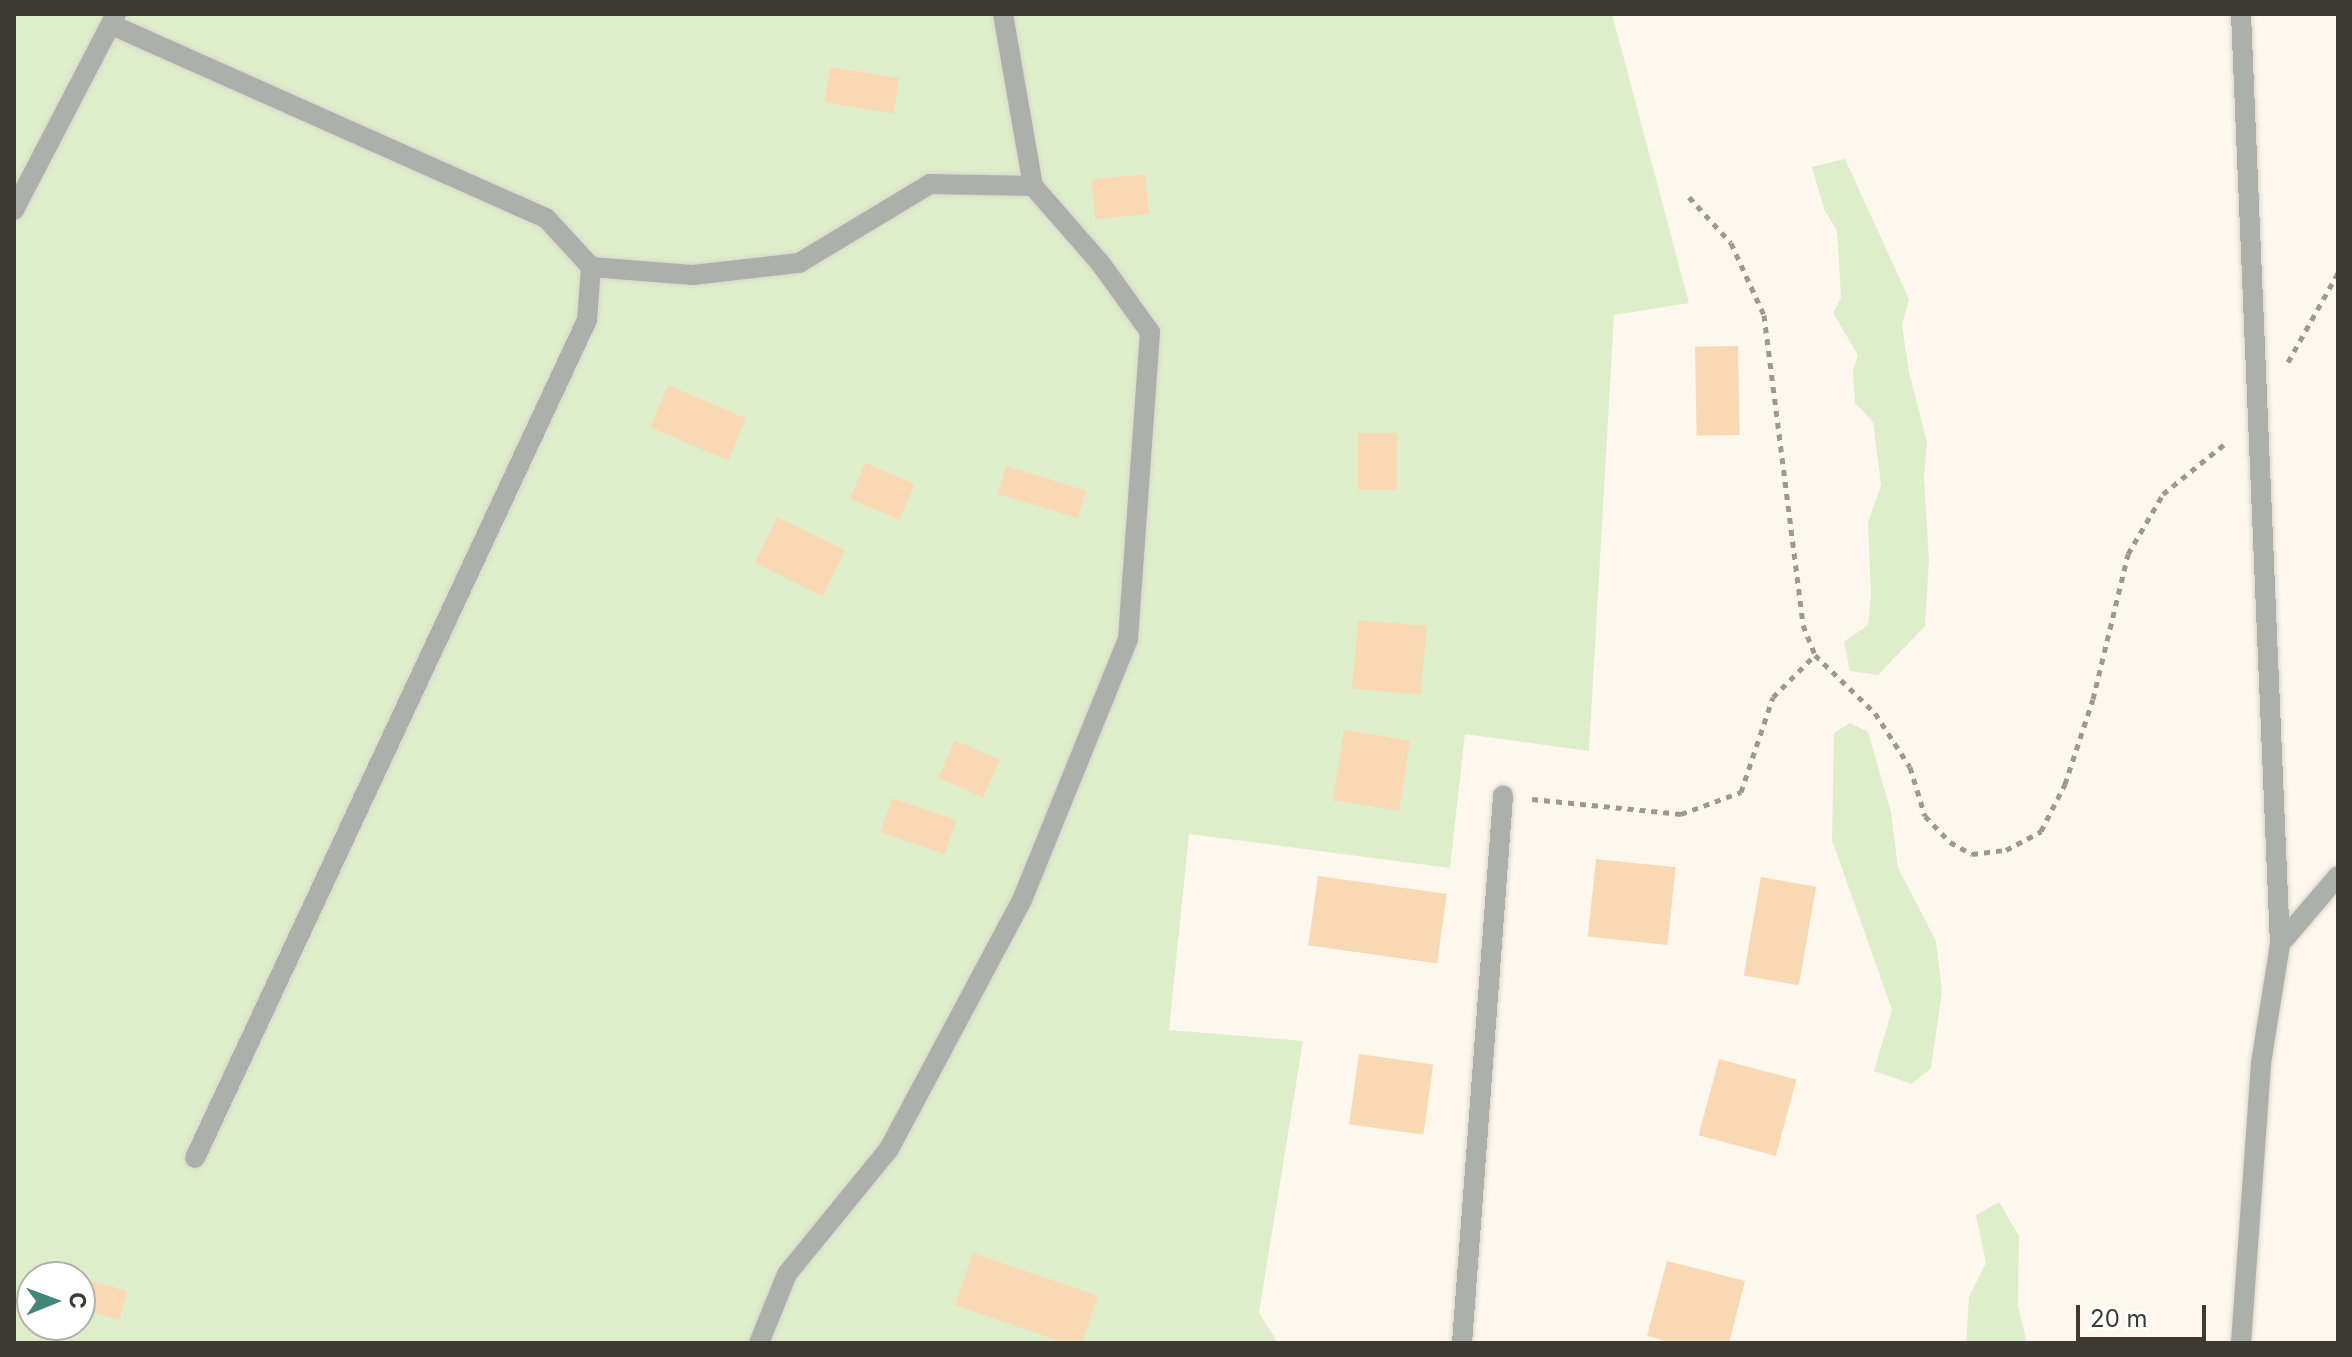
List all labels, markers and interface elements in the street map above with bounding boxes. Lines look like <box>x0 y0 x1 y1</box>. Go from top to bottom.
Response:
north arrow <box>16 1261 96 1341</box>
scale bar <box>2080 1289 2210 1339</box>
text: С <box>65 1292 91 1309</box>
text: 20 m <box>2090 1304 2148 1333</box>

